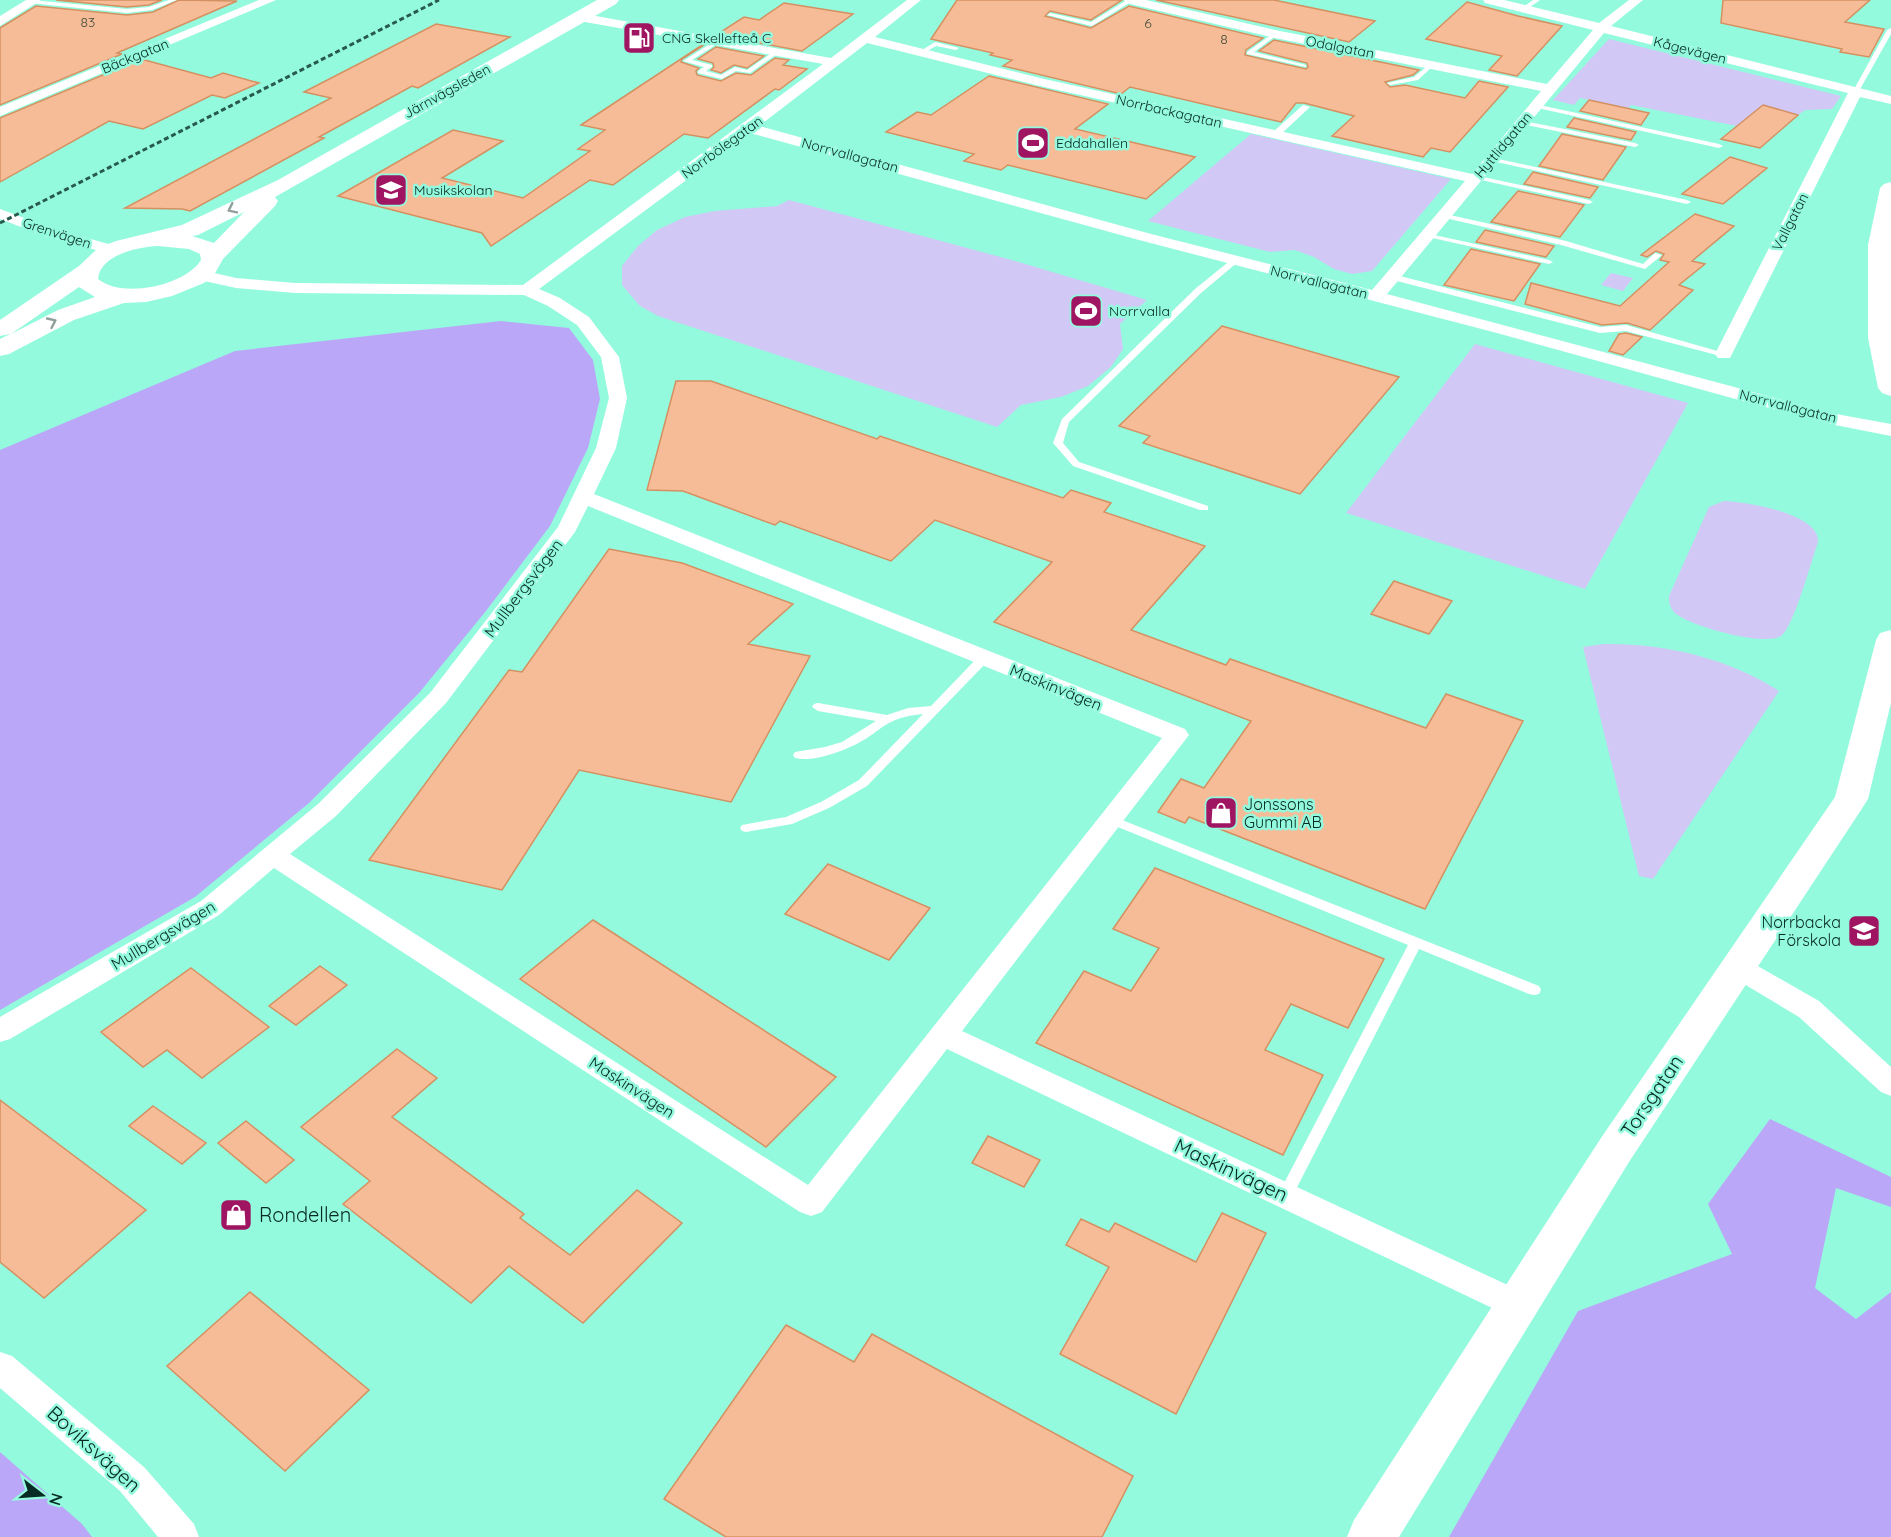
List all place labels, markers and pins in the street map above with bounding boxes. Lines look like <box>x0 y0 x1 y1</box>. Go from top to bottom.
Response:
fuel station icon: CNG Skellefteå C <box>621 20 657 56</box>
place label: CNG Skellefteå C <box>662 29 771 47</box>
sports icon: Eddahallen <box>1015 125 1051 161</box>
place label: Eddahallen <box>1056 134 1128 152</box>
school or university icon: Musikskolan <box>373 172 409 208</box>
place label: Musikskolan <box>414 181 493 199</box>
sports icon: Norrvalla <box>1068 293 1104 329</box>
place label: Norrvalla <box>1109 302 1170 320</box>
place label: Jonssons Gummi AB <box>1244 794 1322 832</box>
shop icon: Jonssons Gummi AB <box>1203 795 1239 831</box>
place label: Norrbacka Förskola <box>1761 912 1841 950</box>
school or university icon: Norrbacka Förskola <box>1846 913 1882 949</box>
shop icon: Rondellen <box>218 1197 254 1233</box>
place label: Rondellen <box>259 1202 351 1227</box>

